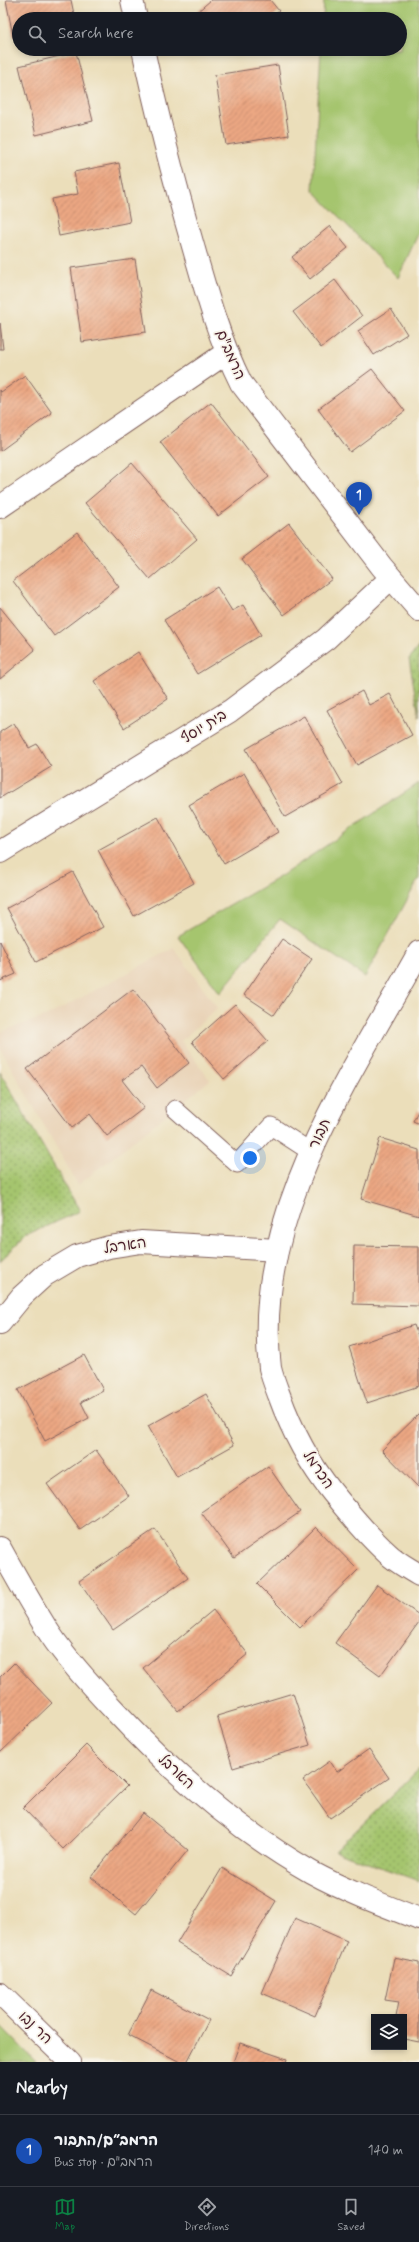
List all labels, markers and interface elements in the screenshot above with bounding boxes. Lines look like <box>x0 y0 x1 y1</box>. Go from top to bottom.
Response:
search box <box>12 12 407 56</box>
icon: search <box>26 23 48 45</box>
text: Search here <box>58 24 134 44</box>
street label: הרמב"ם <box>210 327 250 383</box>
pin: 1 <box>346 482 372 515</box>
street label: בית יוסף <box>177 705 231 749</box>
street label: תבור <box>304 1115 336 1153</box>
your location <box>240 1148 260 1168</box>
street label: הארבל <box>102 1233 148 1259</box>
street label: הכרמל <box>298 1447 338 1493</box>
street label: הארבל <box>153 1750 199 1794</box>
street label: הר נבו <box>14 2007 56 2049</box>
map controls <box>371 2014 407 2050</box>
button: layers <box>371 2014 407 2050</box>
text: Nearby <box>16 2077 68 2099</box>
text: הרמב״ם/התבור <box>54 2131 158 2151</box>
text: 1 <box>26 2142 32 2159</box>
text: 140 m <box>368 2142 403 2159</box>
text: Bus stop · הרמב"ם <box>54 2154 153 2171</box>
tab: Map <box>54 2196 76 2234</box>
tab: Directions <box>184 2196 229 2234</box>
tab: Saved <box>337 2196 365 2234</box>

